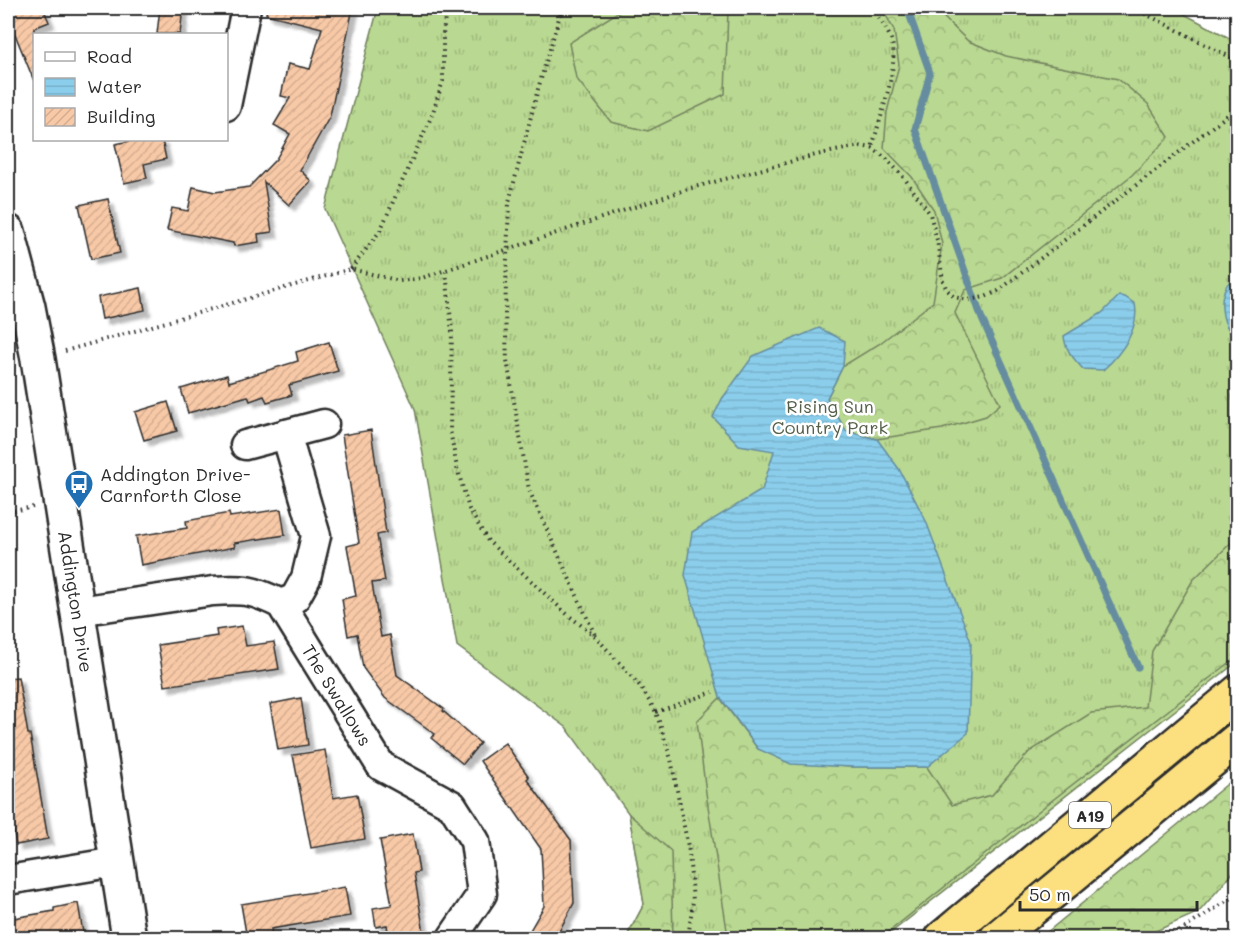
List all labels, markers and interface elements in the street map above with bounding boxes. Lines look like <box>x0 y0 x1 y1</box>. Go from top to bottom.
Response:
legend <box>33 33 228 141</box>
text: Road <box>87 44 132 68</box>
text: Water <box>87 74 142 98</box>
text: Building <box>87 104 155 128</box>
park label: Rising Sun Country Park <box>772 394 888 439</box>
place label: Addington Drive- Carnforth Close <box>100 462 251 507</box>
bus stop icon: Addington Drive- Carnforth Close <box>63 468 95 510</box>
street label: Addington Drive <box>53 529 99 674</box>
street label: The Swallows <box>297 640 378 750</box>
road number: A19 <box>1069 802 1111 828</box>
scale bar <box>1020 874 1197 912</box>
text: 50 m <box>1029 882 1071 906</box>

